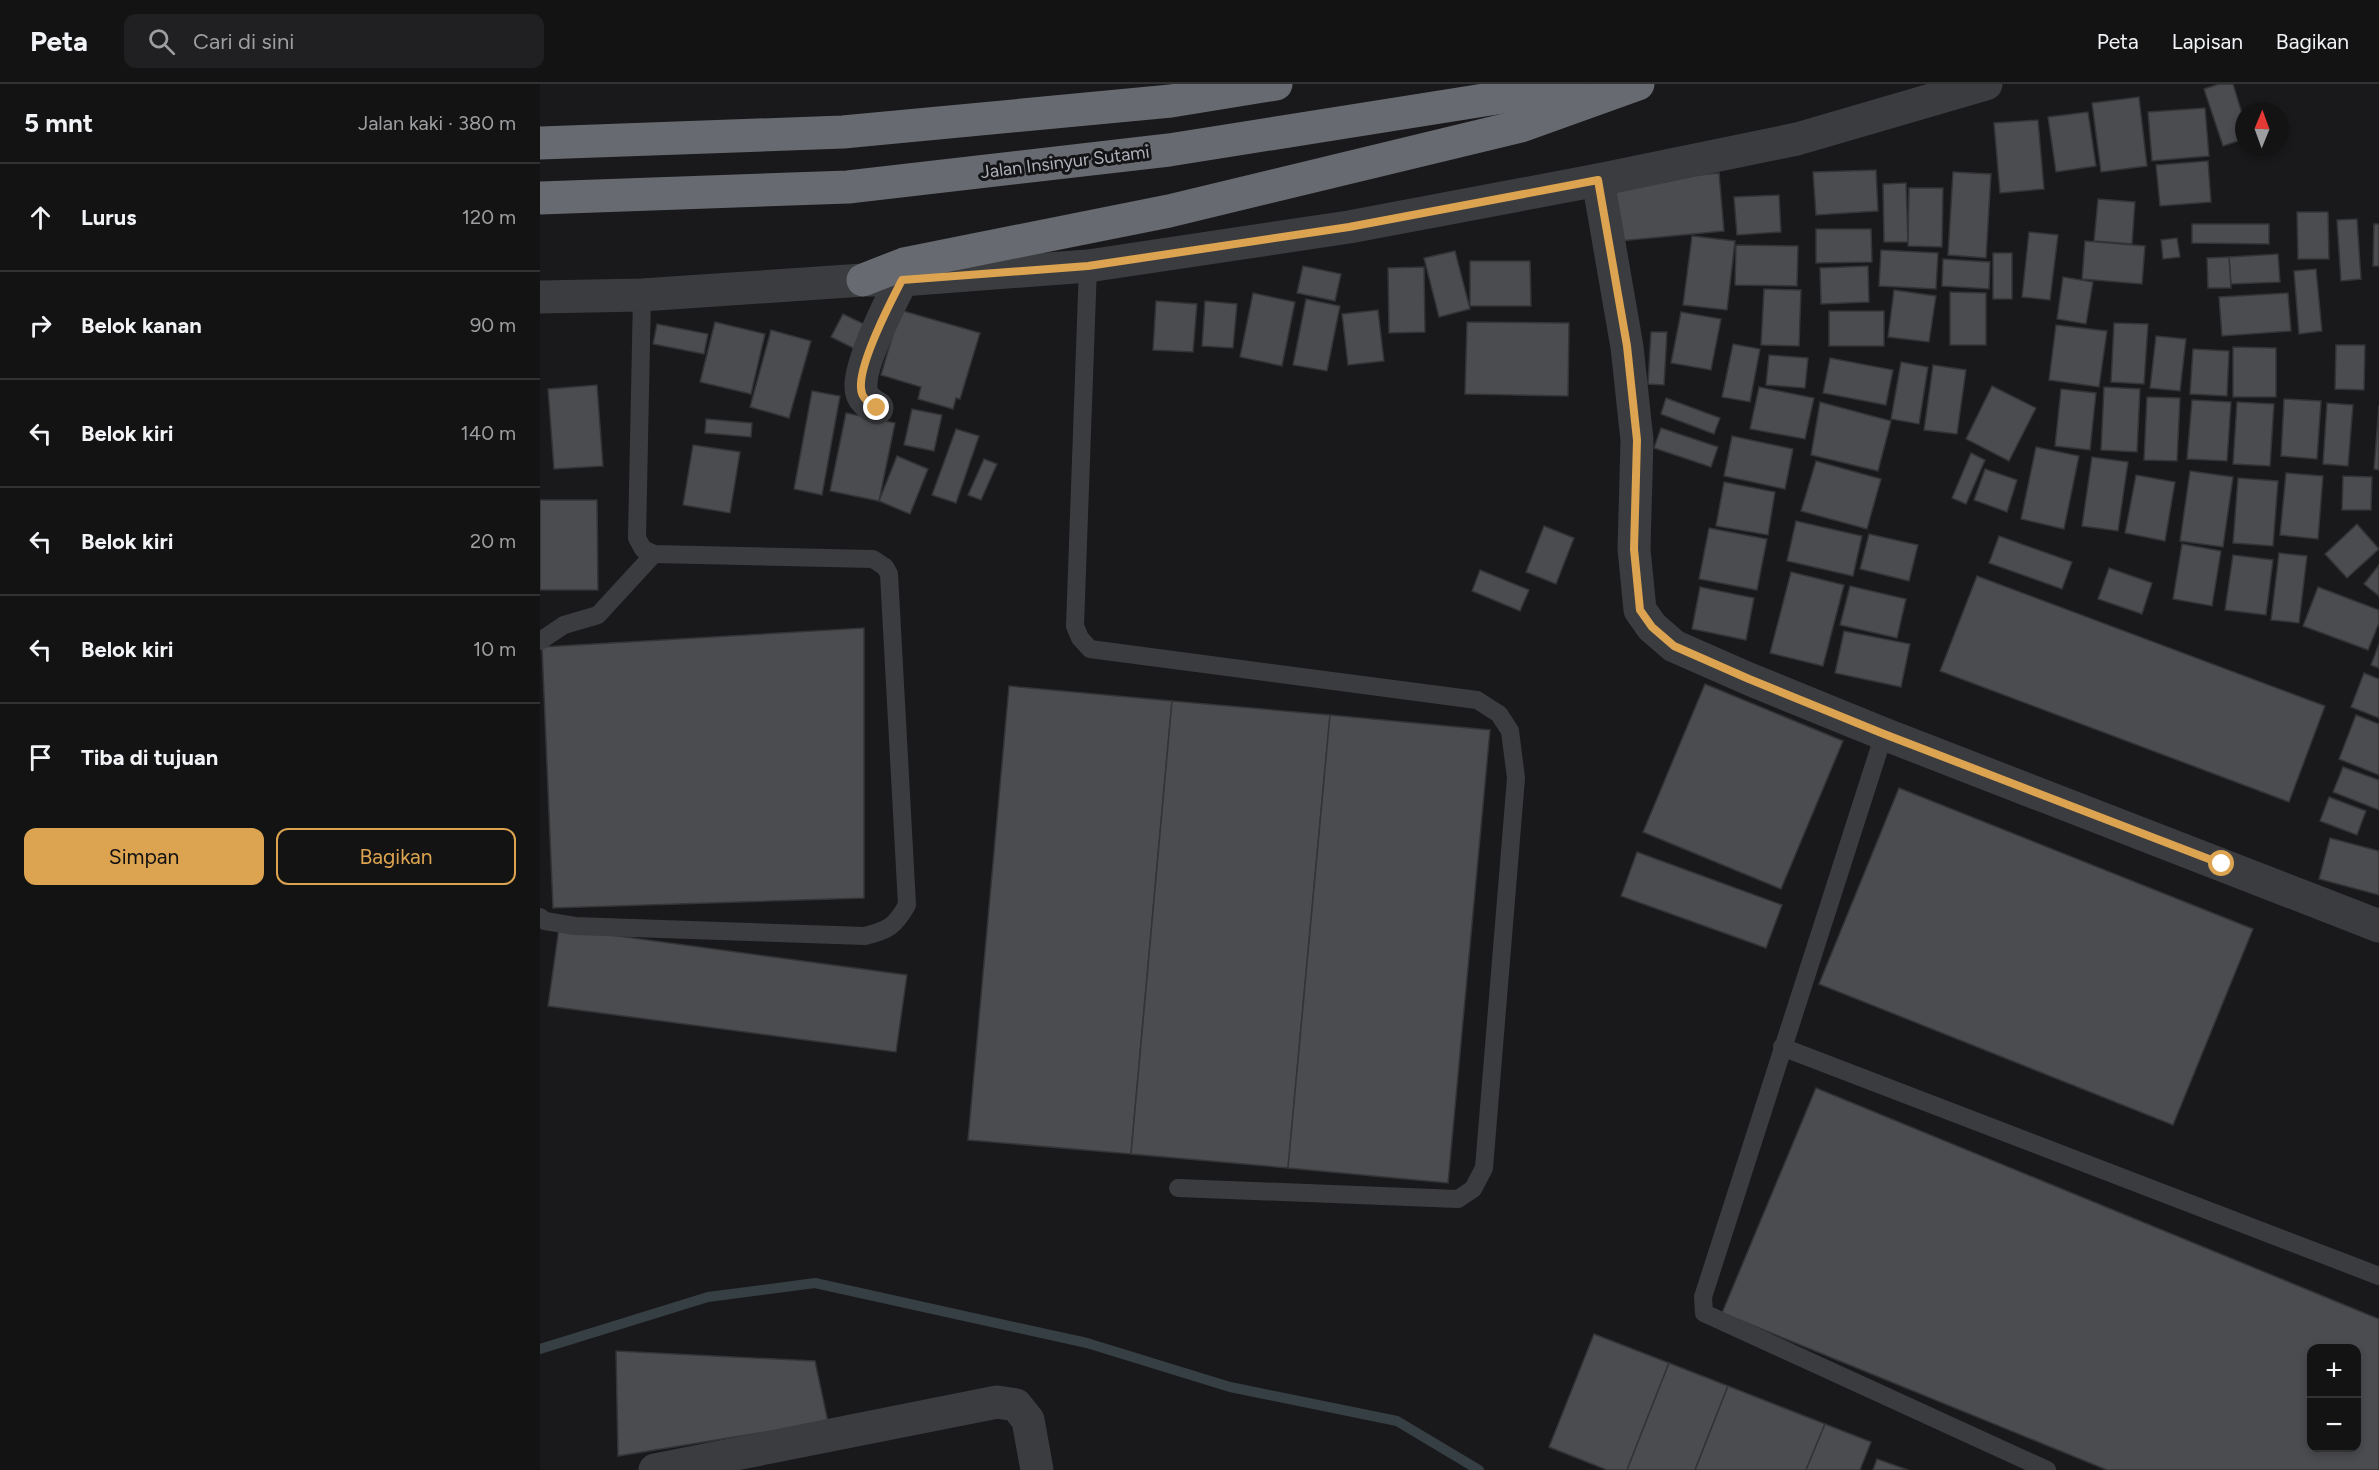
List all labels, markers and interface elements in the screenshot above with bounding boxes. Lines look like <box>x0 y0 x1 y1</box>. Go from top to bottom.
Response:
search box <box>124 14 544 68</box>
text: Peta <box>30 24 88 58</box>
icon: search <box>145 25 178 58</box>
text: Cari di sini <box>193 28 294 55</box>
text: Peta <box>2097 29 2139 54</box>
text: Lapisan <box>2172 29 2243 54</box>
text: Bagikan <box>2276 29 2349 54</box>
north arrow <box>2235 102 2289 156</box>
text: 5 mnt <box>24 107 93 139</box>
text: Jalan kaki · 380 m <box>358 111 516 135</box>
street label: Jalan Insinyur Sutami <box>979 141 1151 183</box>
icon: ahead <box>24 201 57 234</box>
text: Lurus <box>81 204 136 231</box>
text: 120 m <box>462 205 516 229</box>
icon: right <box>24 309 57 342</box>
text: Belok kanan <box>81 312 202 339</box>
text: 90 m <box>470 313 516 337</box>
route end <box>863 394 889 420</box>
icon: left <box>24 417 57 450</box>
text: Belok kiri <box>81 420 174 447</box>
text: 140 m <box>461 421 516 445</box>
icon: left <box>24 525 57 558</box>
text: Belok kiri <box>81 528 174 555</box>
text: 20 m <box>470 529 516 553</box>
icon: left <box>24 633 57 666</box>
text: Belok kiri <box>81 636 174 663</box>
text: 10 m <box>473 637 516 661</box>
icon: arrive <box>24 741 57 774</box>
text: Tiba di tujuan <box>81 744 218 771</box>
button: Simpan <box>24 828 264 885</box>
button: Bagikan <box>276 828 516 885</box>
route start <box>2208 850 2234 876</box>
map controls <box>2307 1344 2361 1452</box>
button: + <box>2307 1344 2361 1398</box>
button: − <box>2307 1398 2361 1452</box>

